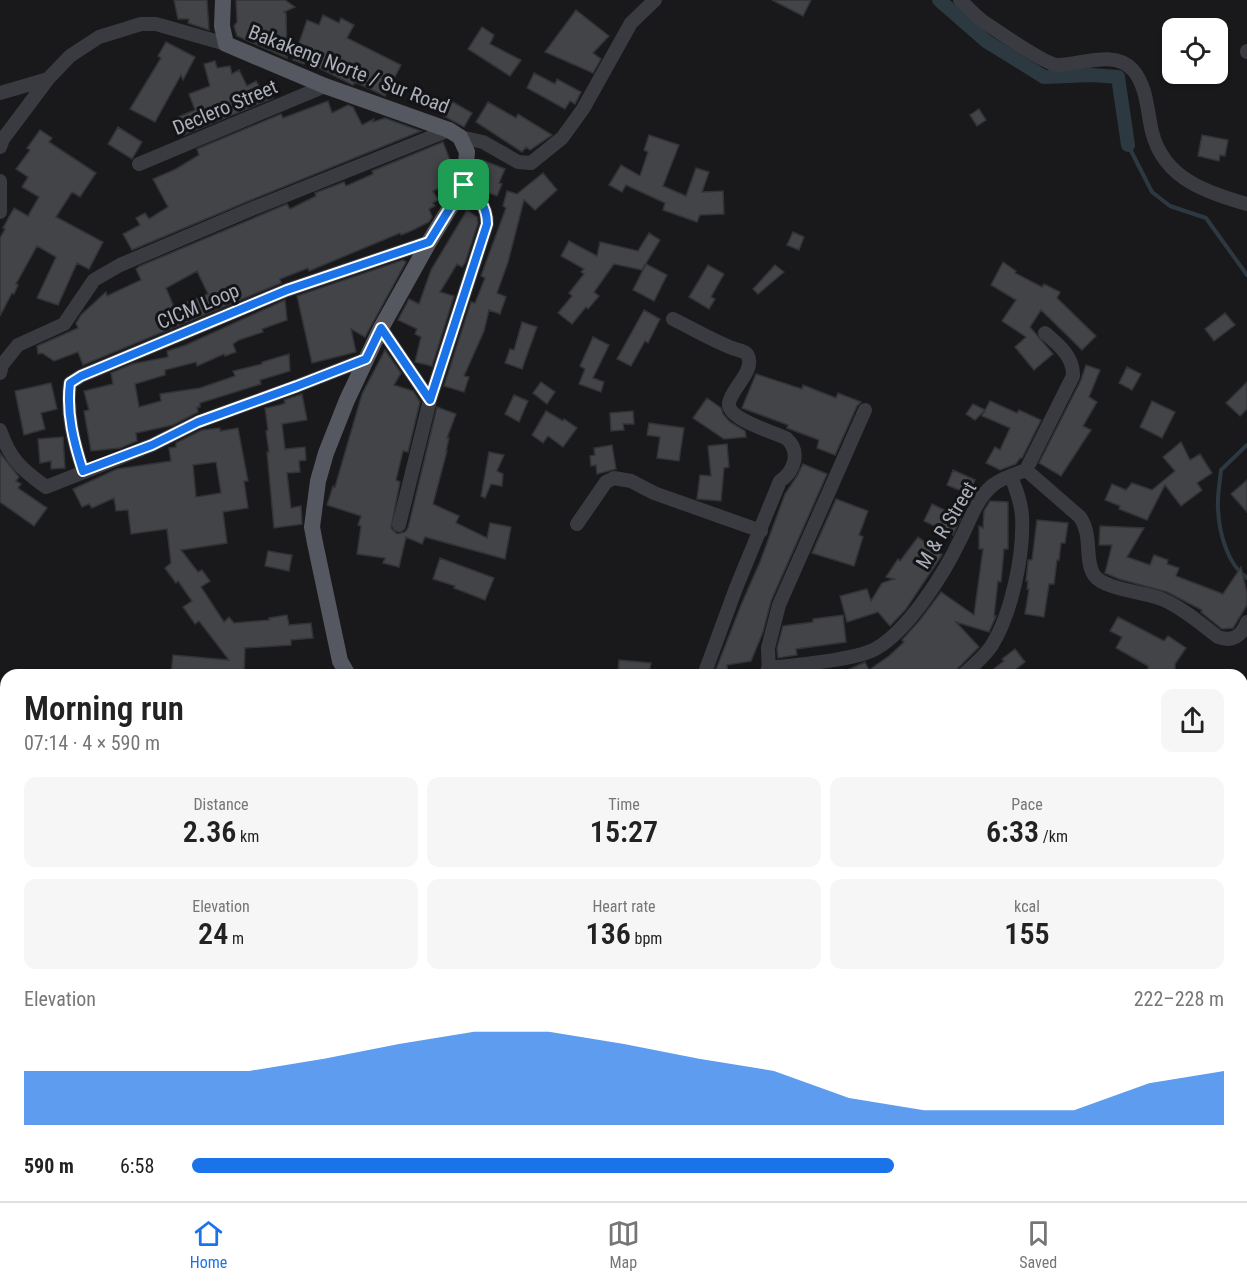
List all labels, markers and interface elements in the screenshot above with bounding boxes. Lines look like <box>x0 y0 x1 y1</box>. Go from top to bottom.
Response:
map controls <box>1162 18 1228 84</box>
button: locate <box>1162 18 1228 84</box>
street label: Bakakeng Norte / Sur Road <box>245 20 453 118</box>
street label: Declero Street <box>169 74 281 140</box>
pin <box>438 159 489 210</box>
icon: arrive <box>447 168 480 201</box>
street label: CICM Loop <box>153 278 243 334</box>
street label: M & R Street <box>911 477 981 573</box>
text: Morning run <box>24 689 184 728</box>
button: share <box>1161 689 1224 752</box>
text: 07:14 · 4 × 590 m <box>24 731 160 755</box>
text: Distance <box>193 795 249 814</box>
text: Time <box>608 795 640 814</box>
text: Pace <box>1011 795 1043 814</box>
text: 2.36 <box>183 814 236 849</box>
text: 15:27 <box>590 814 658 849</box>
text: 6:33 <box>986 814 1039 849</box>
text: km <box>236 827 259 846</box>
text: /km <box>1039 827 1068 846</box>
text: Elevation <box>192 897 250 916</box>
text: Heart rate <box>592 897 656 916</box>
text: kcal <box>1014 897 1040 916</box>
text: 24 <box>198 916 228 951</box>
text: 136 <box>586 916 631 951</box>
text: 155 <box>1004 916 1050 951</box>
text: m <box>228 929 244 948</box>
text: bpm <box>631 929 662 948</box>
text: Elevation <box>24 987 96 1011</box>
text: 222–228 m <box>1134 987 1224 1011</box>
text: 590 m <box>24 1154 74 1178</box>
text: 6:58 <box>120 1154 154 1178</box>
tab: Home <box>190 1217 227 1272</box>
tab: Map <box>607 1217 640 1272</box>
tab: Saved <box>1019 1217 1057 1272</box>

